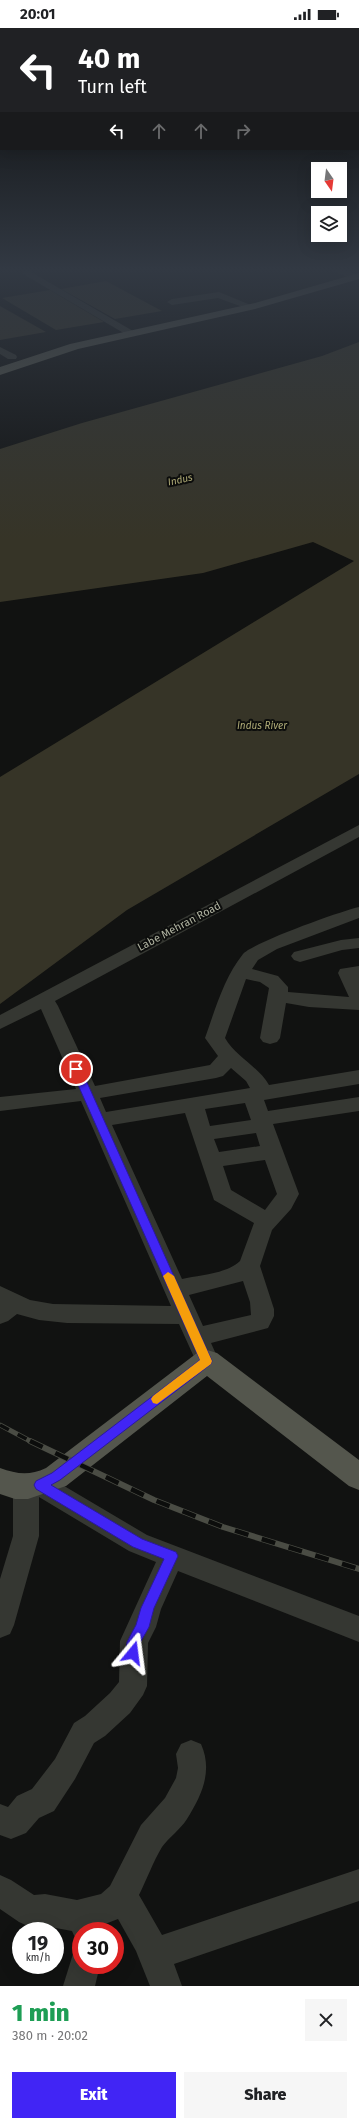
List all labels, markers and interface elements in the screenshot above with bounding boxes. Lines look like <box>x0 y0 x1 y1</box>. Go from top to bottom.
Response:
text: 20:01 <box>20 5 56 23</box>
text: 40 m <box>78 42 141 75</box>
icon: left <box>12 44 64 96</box>
text: Turn left <box>78 76 147 98</box>
icon: left <box>106 120 128 142</box>
icon: ahead <box>148 120 170 142</box>
icon: ahead <box>190 120 212 142</box>
icon: right <box>232 120 254 142</box>
north arrow <box>311 162 347 198</box>
map controls <box>311 162 347 242</box>
button: layers <box>311 206 347 242</box>
water label: Indus <box>167 471 194 488</box>
water label: Indus River <box>237 720 288 732</box>
street label: Labe Mehran Road <box>135 899 223 954</box>
pin <box>59 1052 93 1086</box>
icon: arrive <box>65 1058 87 1080</box>
position arrow <box>112 1632 154 1674</box>
speed limit sign: 30 <box>72 1922 124 1974</box>
text: 19 <box>28 1931 48 1955</box>
text: km/h <box>26 1952 50 1964</box>
text: 1 min <box>12 1999 70 2027</box>
button: close <box>305 1999 347 2041</box>
text: 380 m · 20:02 <box>12 2028 88 2043</box>
button: Exit <box>12 2072 176 2118</box>
button: Share <box>184 2072 347 2118</box>

